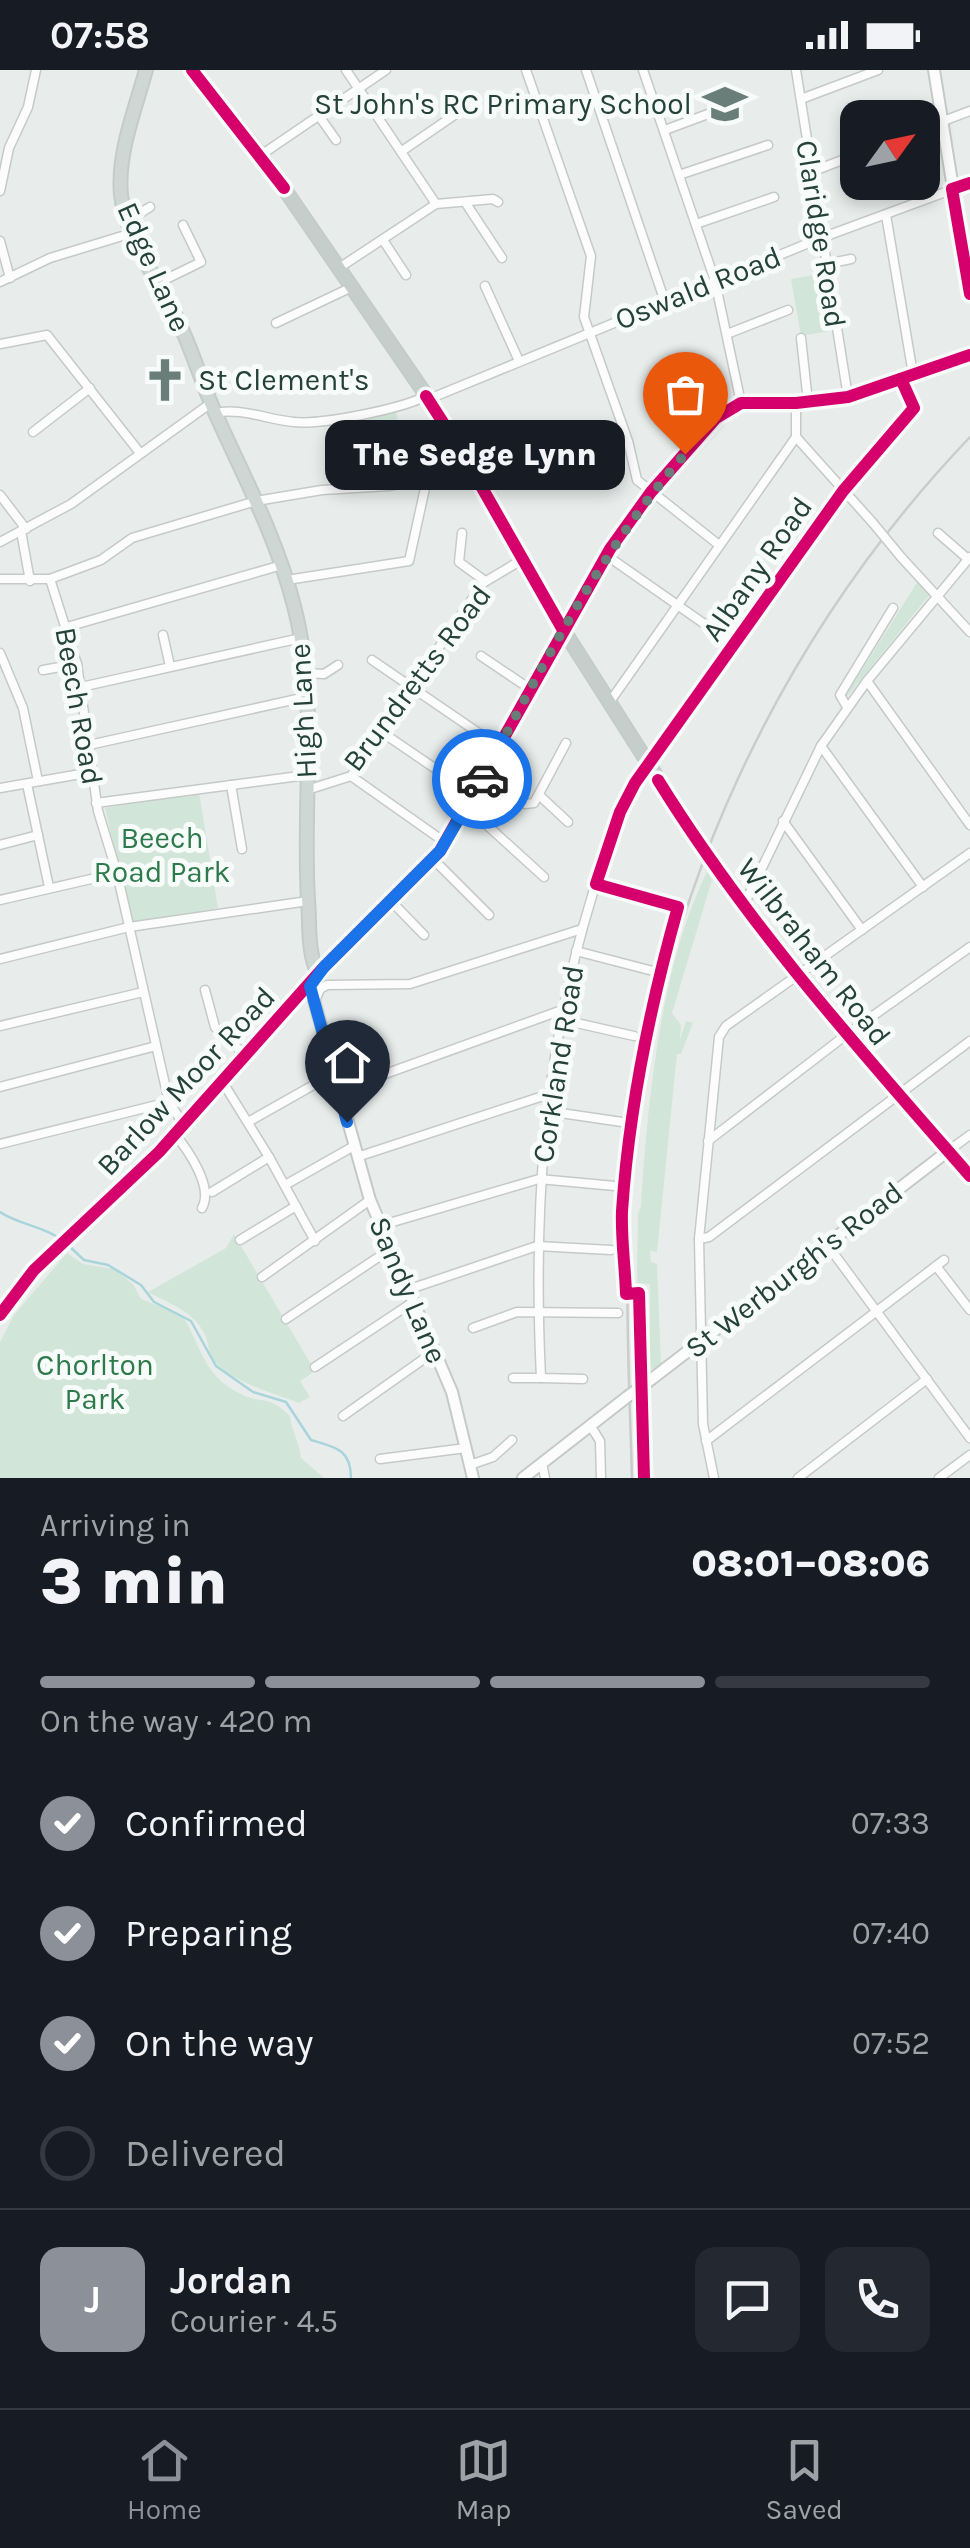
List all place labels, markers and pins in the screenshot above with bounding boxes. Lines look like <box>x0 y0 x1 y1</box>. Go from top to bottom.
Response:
school or university icon: St John's RC Primary School <box>701 80 749 128</box>
place label: St John's RC Primary School <box>314 86 692 122</box>
pin <box>643 352 728 455</box>
church icon: St Clement's <box>141 356 189 404</box>
place label: St Clement's <box>198 362 369 398</box>
callout: The Sedge Lynn <box>325 419 625 489</box>
pin <box>305 1020 390 1123</box>

